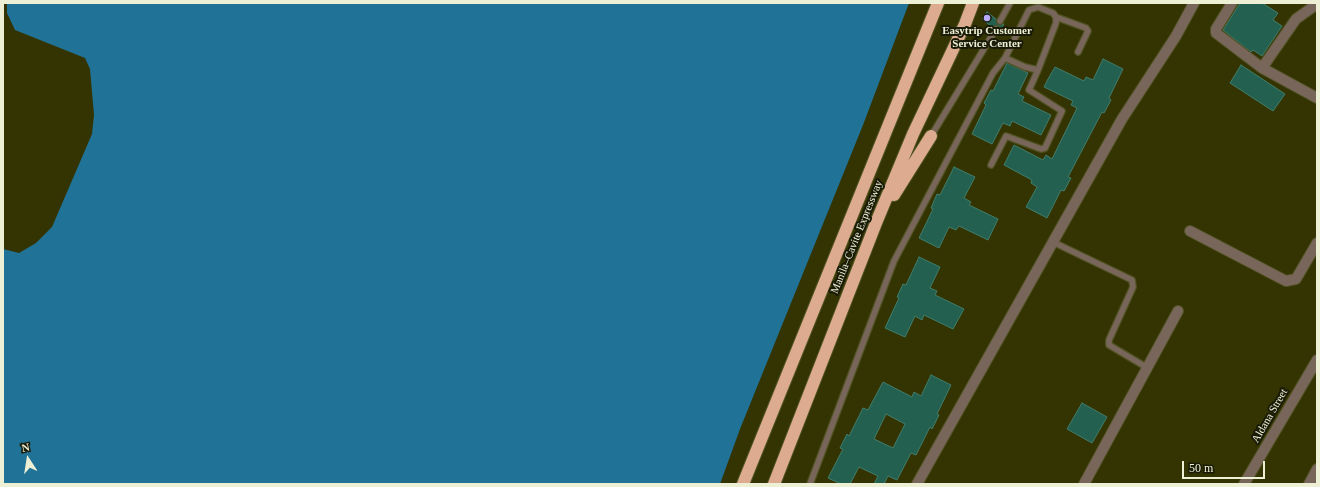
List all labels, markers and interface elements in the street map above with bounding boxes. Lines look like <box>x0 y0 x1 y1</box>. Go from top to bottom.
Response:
marker: Easytrip Customer Service Center <box>982 13 992 23</box>
place label: Easytrip Customer Service Center <box>942 24 1032 50</box>
street label: Manila–Cavite Expressway <box>828 178 886 296</box>
street label: Aldana Street <box>1249 387 1291 445</box>
north arrow <box>8 439 48 479</box>
text: N <box>20 441 31 454</box>
scale bar <box>1184 453 1267 479</box>
text: 50 m <box>1189 461 1213 475</box>

